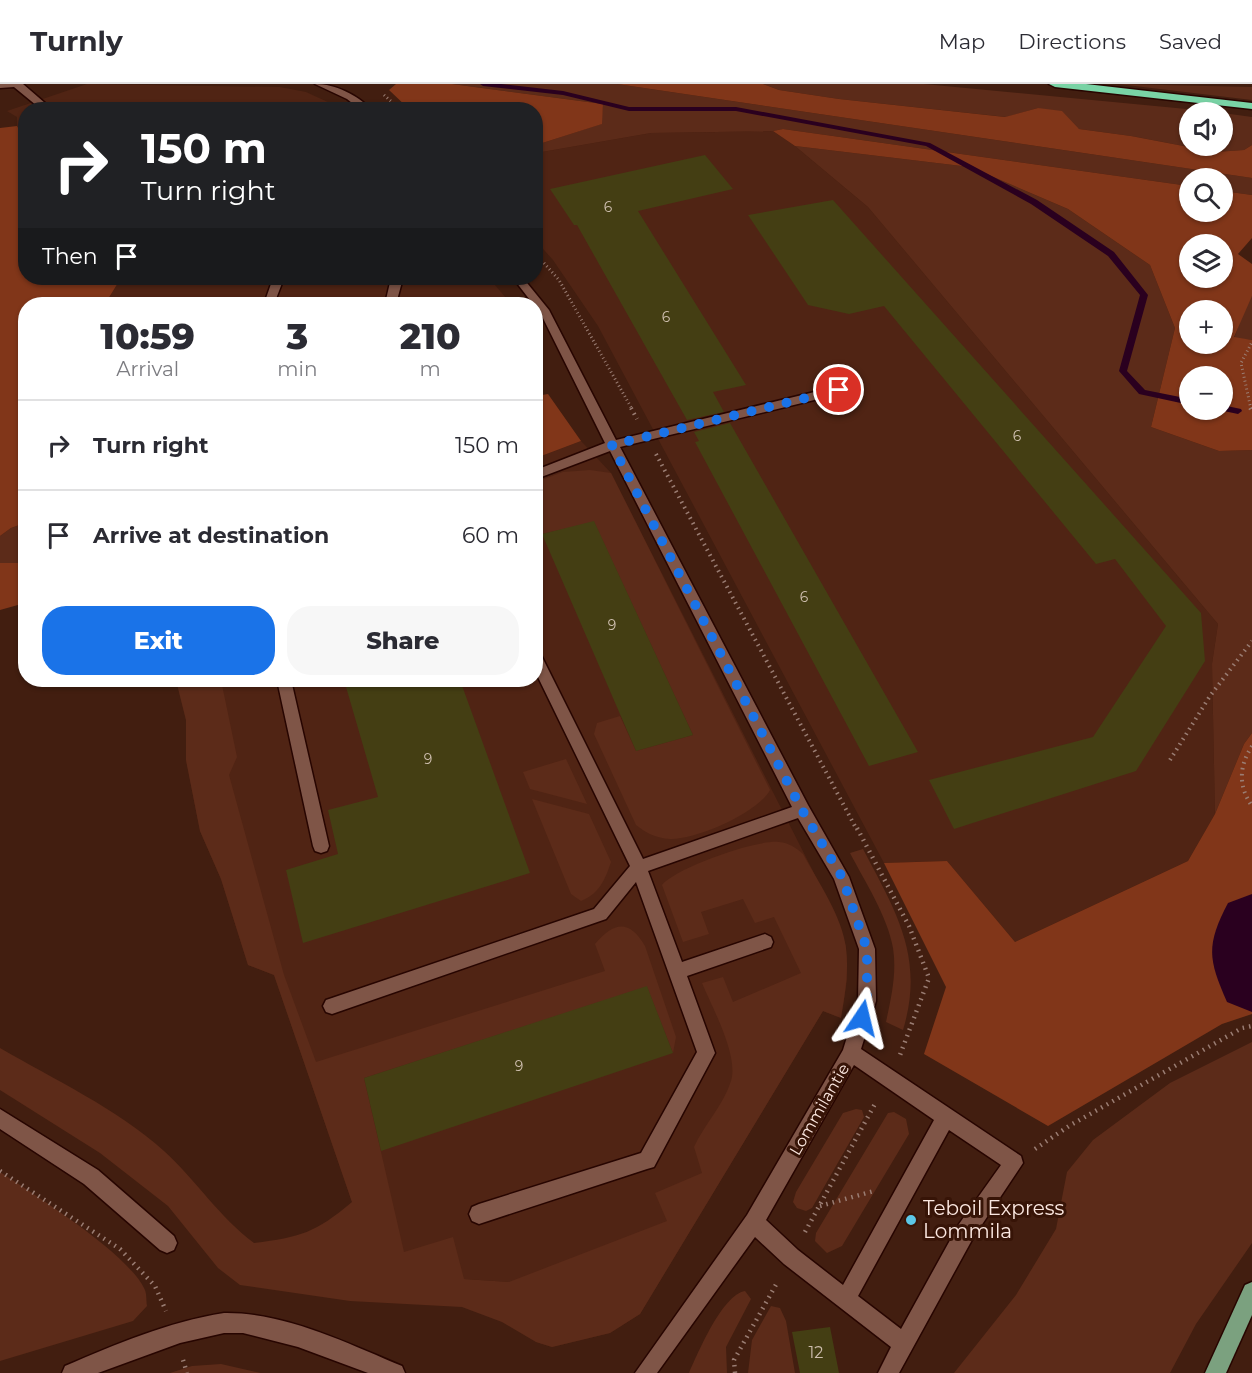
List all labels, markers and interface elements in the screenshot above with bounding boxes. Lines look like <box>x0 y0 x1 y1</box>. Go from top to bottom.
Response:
text: Turnly <box>30 24 123 58</box>
text: Map <box>939 29 985 54</box>
text: Directions <box>1018 29 1126 54</box>
text: Saved <box>1159 29 1222 54</box>
map controls <box>1179 102 1233 420</box>
button: sound <box>1179 102 1233 156</box>
text: 150 m <box>141 122 267 174</box>
icon: right <box>42 126 120 204</box>
button: search <box>1179 168 1233 222</box>
text: Turn right <box>141 174 276 207</box>
house number: 6 <box>604 198 613 216</box>
button: layers <box>1179 234 1233 288</box>
icon: arrive <box>110 240 143 273</box>
text: Then <box>42 243 98 270</box>
button: + <box>1179 300 1233 354</box>
house number: 6 <box>662 308 671 326</box>
text: 10:59 <box>100 314 195 358</box>
text: 3 <box>287 314 308 358</box>
text: 210 <box>400 314 461 358</box>
text: Arrival <box>116 357 179 381</box>
text: min <box>277 357 317 381</box>
text: m <box>420 357 441 381</box>
pin <box>813 364 864 415</box>
button: − <box>1179 366 1233 420</box>
icon: arrive <box>822 373 855 406</box>
house number: 6 <box>1013 427 1022 445</box>
icon: right <box>42 429 75 462</box>
text: Turn right <box>93 432 208 459</box>
text: 150 m <box>455 432 519 459</box>
icon: arrive <box>42 519 75 552</box>
text: Arrive at destination <box>93 522 329 549</box>
text: 60 m <box>462 522 519 549</box>
house number: 6 <box>800 588 809 606</box>
button: Exit <box>42 606 275 675</box>
button: Share <box>287 606 519 675</box>
house number: 9 <box>608 616 616 634</box>
house number: 9 <box>424 750 432 768</box>
position arrow <box>830 986 894 1050</box>
house number: 9 <box>515 1057 523 1075</box>
street label: Lommilantie <box>786 1060 853 1158</box>
place label: Teboil Express Lommila <box>923 1196 1064 1243</box>
marker: Teboil Express Lommila <box>904 1213 918 1227</box>
house number: 12 <box>809 1343 823 1362</box>

